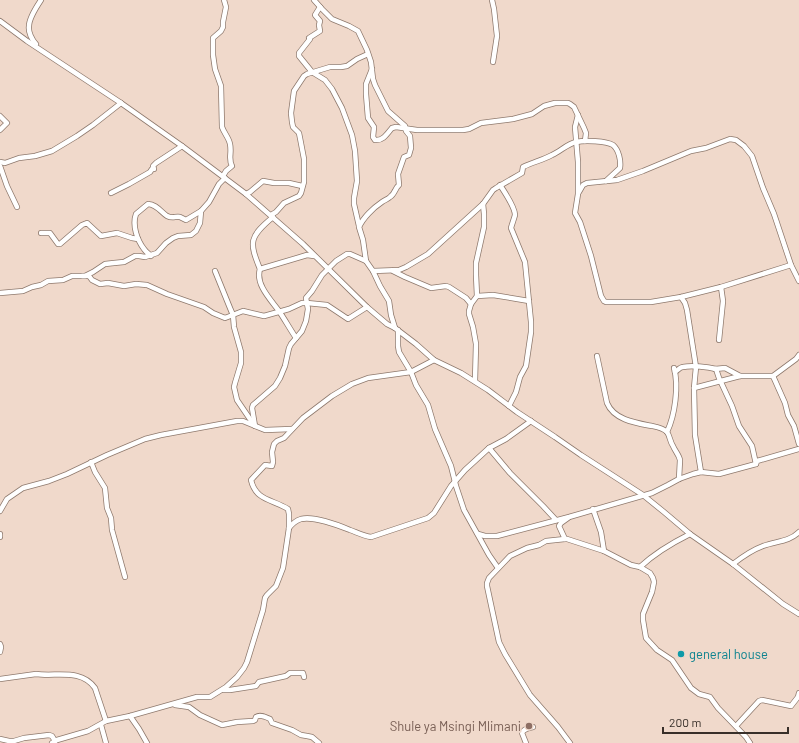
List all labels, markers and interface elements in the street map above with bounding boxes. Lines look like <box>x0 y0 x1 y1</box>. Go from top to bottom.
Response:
place label: general house <box>689 646 768 662</box>
marker: general house <box>676 649 686 659</box>
scale bar <box>663 709 788 735</box>
text: 200 m <box>669 715 701 729</box>
place label: Shule ya Msingi Mlimani <box>390 718 521 734</box>
marker: Shule ya Msingi Mlimani <box>524 721 534 731</box>

